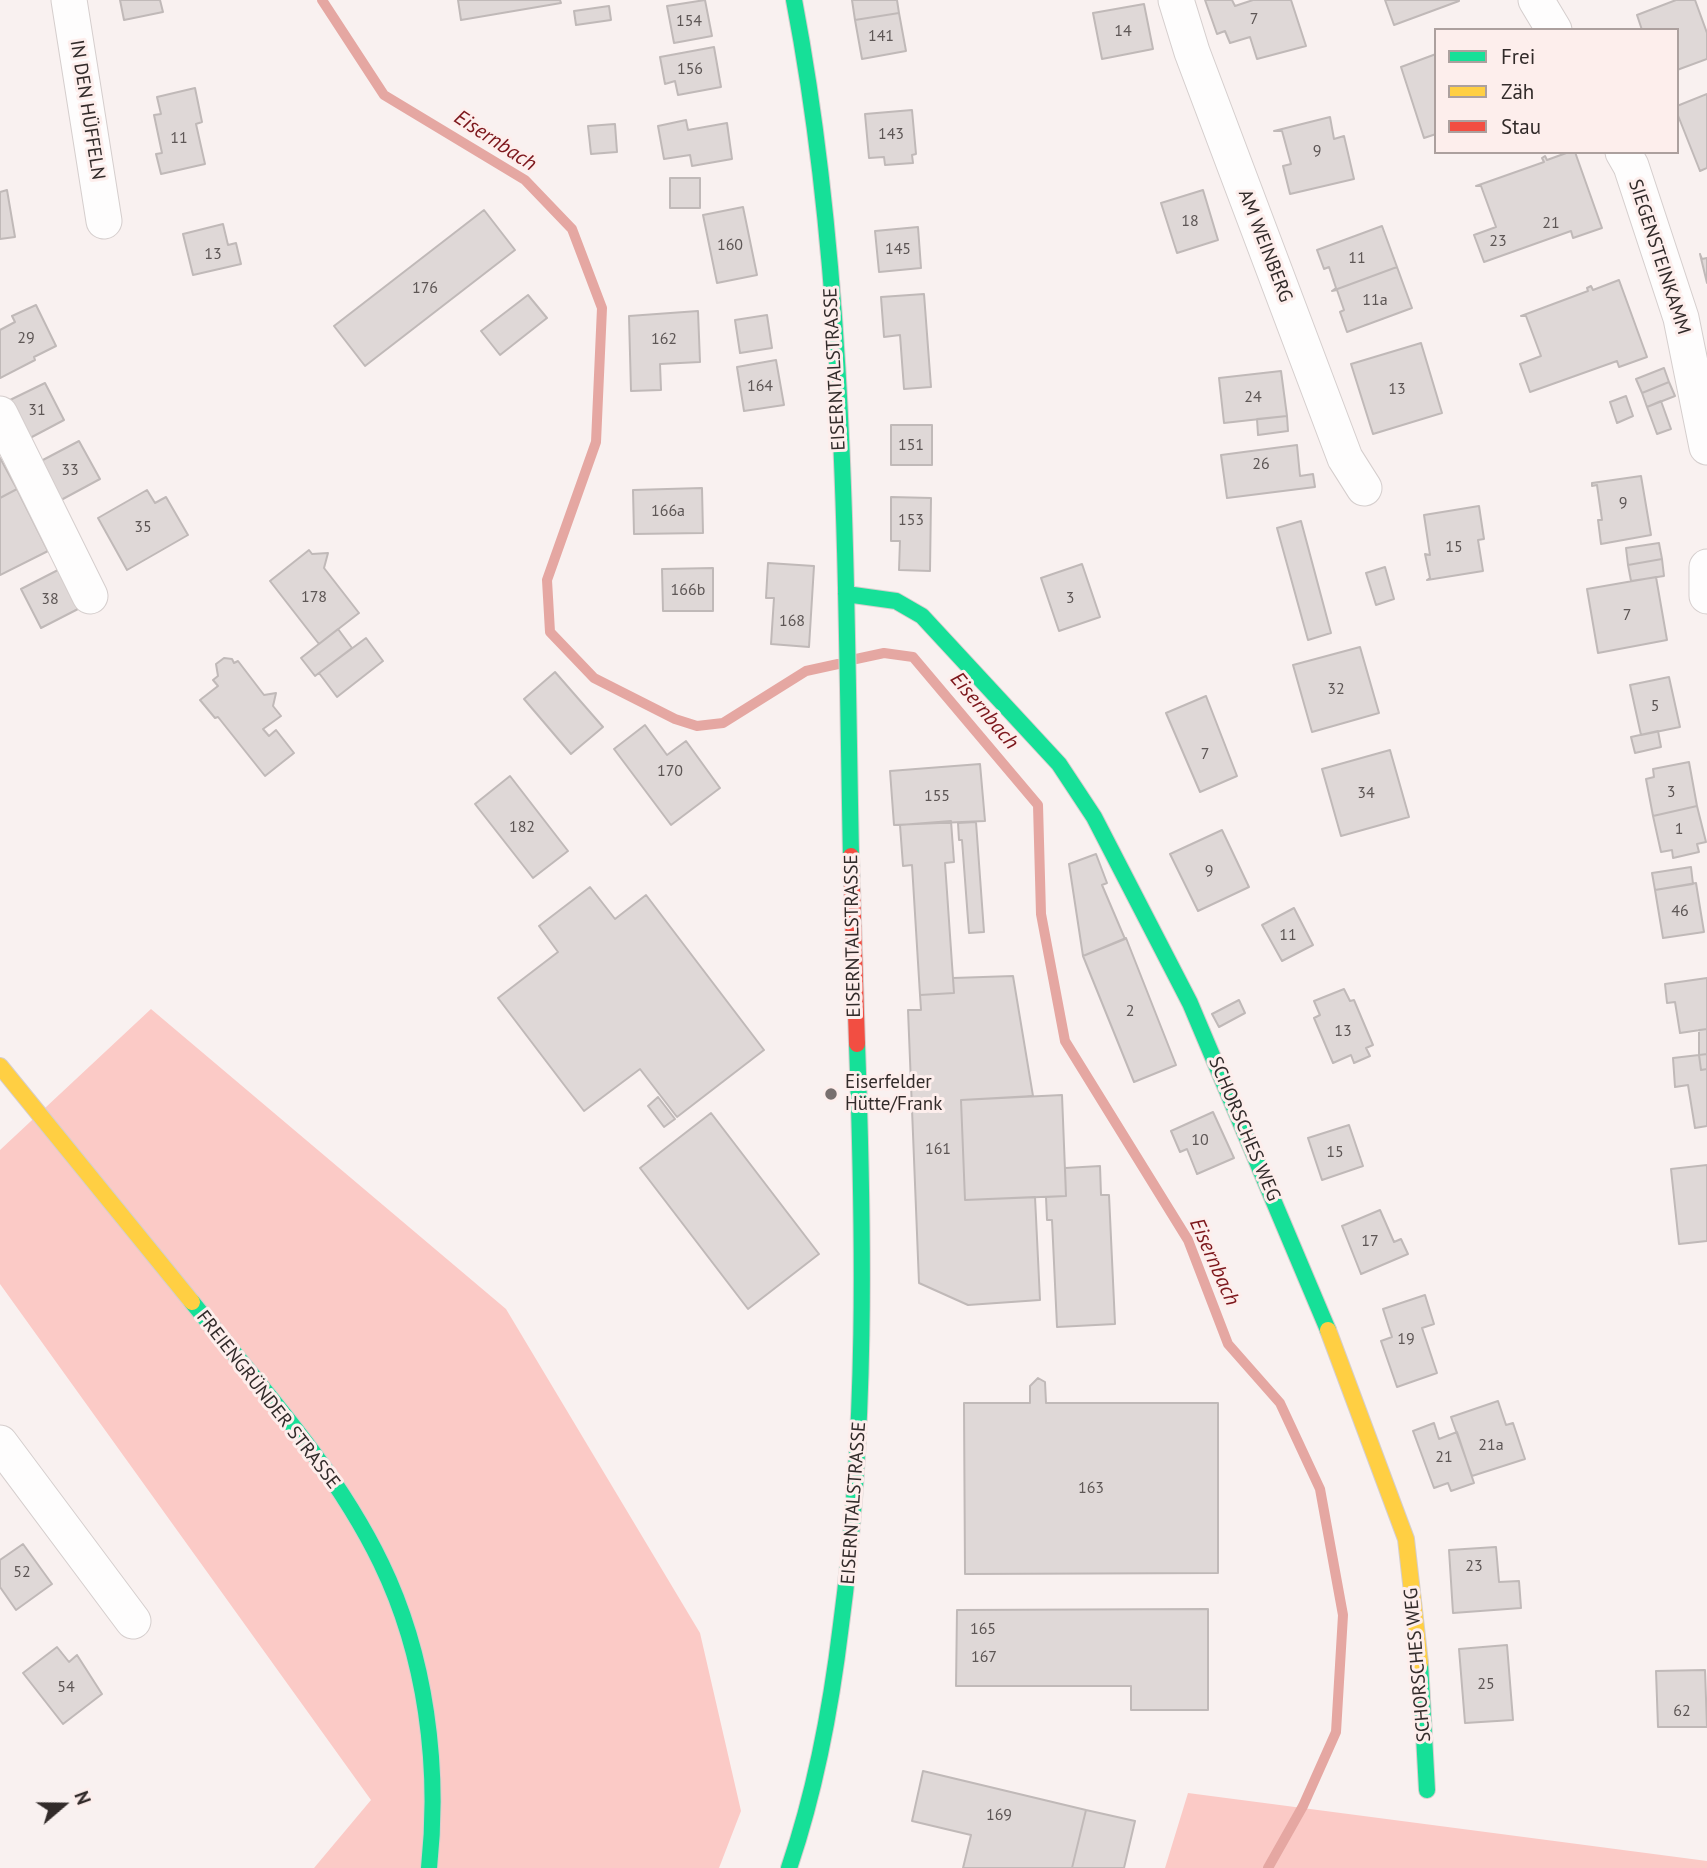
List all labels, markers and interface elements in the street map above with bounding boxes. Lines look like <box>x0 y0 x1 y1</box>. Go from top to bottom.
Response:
house number: 7 <box>1250 9 1258 29</box>
house number: 154 <box>676 11 702 31</box>
house number: 14 <box>1114 21 1132 41</box>
house number: 141 <box>868 26 894 46</box>
legend <box>1434 28 1679 154</box>
street label: IN DEN HÜFFELN <box>65 38 109 182</box>
text: Frei <box>1501 43 1535 70</box>
house number: 156 <box>677 59 703 79</box>
text: Zäh <box>1501 78 1534 105</box>
water label: Eisernbach <box>449 105 541 177</box>
text: Stau <box>1501 113 1541 140</box>
house number: 143 <box>878 124 904 144</box>
house number: 11 <box>170 128 188 148</box>
house number: 9 <box>1313 141 1321 161</box>
street label: SIEGENSTEINKAMM <box>1623 177 1695 337</box>
street label: AM WEINBERG <box>1233 186 1297 306</box>
house number: 18 <box>1181 211 1199 231</box>
house number: 21 <box>1542 213 1560 233</box>
house number: 23 <box>1489 231 1507 251</box>
house number: 160 <box>717 235 743 255</box>
house number: 145 <box>885 239 911 259</box>
house number: 13 <box>204 244 222 264</box>
house number: 11 <box>1348 248 1366 268</box>
house number: 176 <box>412 278 438 298</box>
street label: EISERNTALSTRASSE <box>819 287 851 451</box>
house number: 11a <box>1362 290 1388 310</box>
house number: 29 <box>17 328 35 348</box>
house number: 162 <box>651 329 677 349</box>
house number: 164 <box>747 376 773 396</box>
house number: 13 <box>1388 379 1406 399</box>
house number: 24 <box>1244 387 1262 407</box>
house number: 31 <box>28 400 46 420</box>
house number: 151 <box>898 435 924 455</box>
house number: 26 <box>1252 454 1270 474</box>
house number: 33 <box>61 460 79 480</box>
house number: 9 <box>1619 493 1627 513</box>
house number: 166a <box>651 501 685 521</box>
house number: 153 <box>898 510 924 530</box>
house number: 35 <box>134 517 152 537</box>
house number: 15 <box>1445 537 1463 557</box>
house number: 166b <box>671 580 705 600</box>
house number: 178 <box>301 587 327 607</box>
house number: 3 <box>1066 588 1074 608</box>
house number: 38 <box>41 589 59 609</box>
house number: 7 <box>1623 605 1631 625</box>
house number: 168 <box>779 611 805 631</box>
water label: Eisernbach <box>944 667 1024 755</box>
house number: 32 <box>1327 679 1345 699</box>
house number: 5 <box>1651 696 1659 716</box>
house number: 7 <box>1201 744 1209 764</box>
house number: 170 <box>657 761 683 781</box>
house number: 3 <box>1667 782 1675 802</box>
house number: 34 <box>1357 783 1375 803</box>
house number: 155 <box>924 786 950 806</box>
house number: 182 <box>509 817 535 837</box>
house number: 1 <box>1675 819 1683 839</box>
street label: EISERNTALSTRASSE <box>840 854 866 1018</box>
house number: 9 <box>1205 861 1213 881</box>
house number: 46 <box>1671 901 1689 921</box>
house number: 11 <box>1279 925 1297 945</box>
house number: 2 <box>1126 1001 1134 1021</box>
house number: 13 <box>1334 1021 1352 1041</box>
street label: SCHORSCHES WEG <box>1203 1053 1285 1205</box>
place label: Eiserfelder Hütte/Frank <box>845 1072 942 1116</box>
marker: Eiserfelder Hütte/Frank <box>823 1086 839 1102</box>
house number: 10 <box>1191 1130 1209 1150</box>
house number: 161 <box>925 1139 951 1159</box>
house number: 15 <box>1326 1142 1344 1162</box>
water label: Eisernbach <box>1184 1214 1244 1310</box>
house number: 17 <box>1361 1231 1379 1251</box>
street label: FREIENGRÜNDER STRASSE <box>191 1306 345 1494</box>
house number: 19 <box>1397 1329 1415 1349</box>
street label: EISERNTALSTRASSE <box>837 1421 871 1585</box>
house number: 21a <box>1478 1435 1504 1455</box>
house number: 21 <box>1435 1447 1453 1467</box>
house number: 163 <box>1078 1478 1104 1498</box>
house number: 23 <box>1465 1556 1483 1576</box>
house number: 52 <box>13 1562 31 1582</box>
street label: SCHORSCHES WEG <box>1400 1587 1436 1743</box>
house number: 165 <box>970 1619 996 1639</box>
house number: 167 <box>971 1647 997 1667</box>
house number: 25 <box>1477 1674 1495 1694</box>
house number: 54 <box>57 1677 75 1697</box>
house number: 62 <box>1673 1701 1691 1721</box>
north arrow <box>28 1770 98 1840</box>
text: N <box>69 1788 96 1808</box>
house number: 169 <box>986 1805 1012 1825</box>

